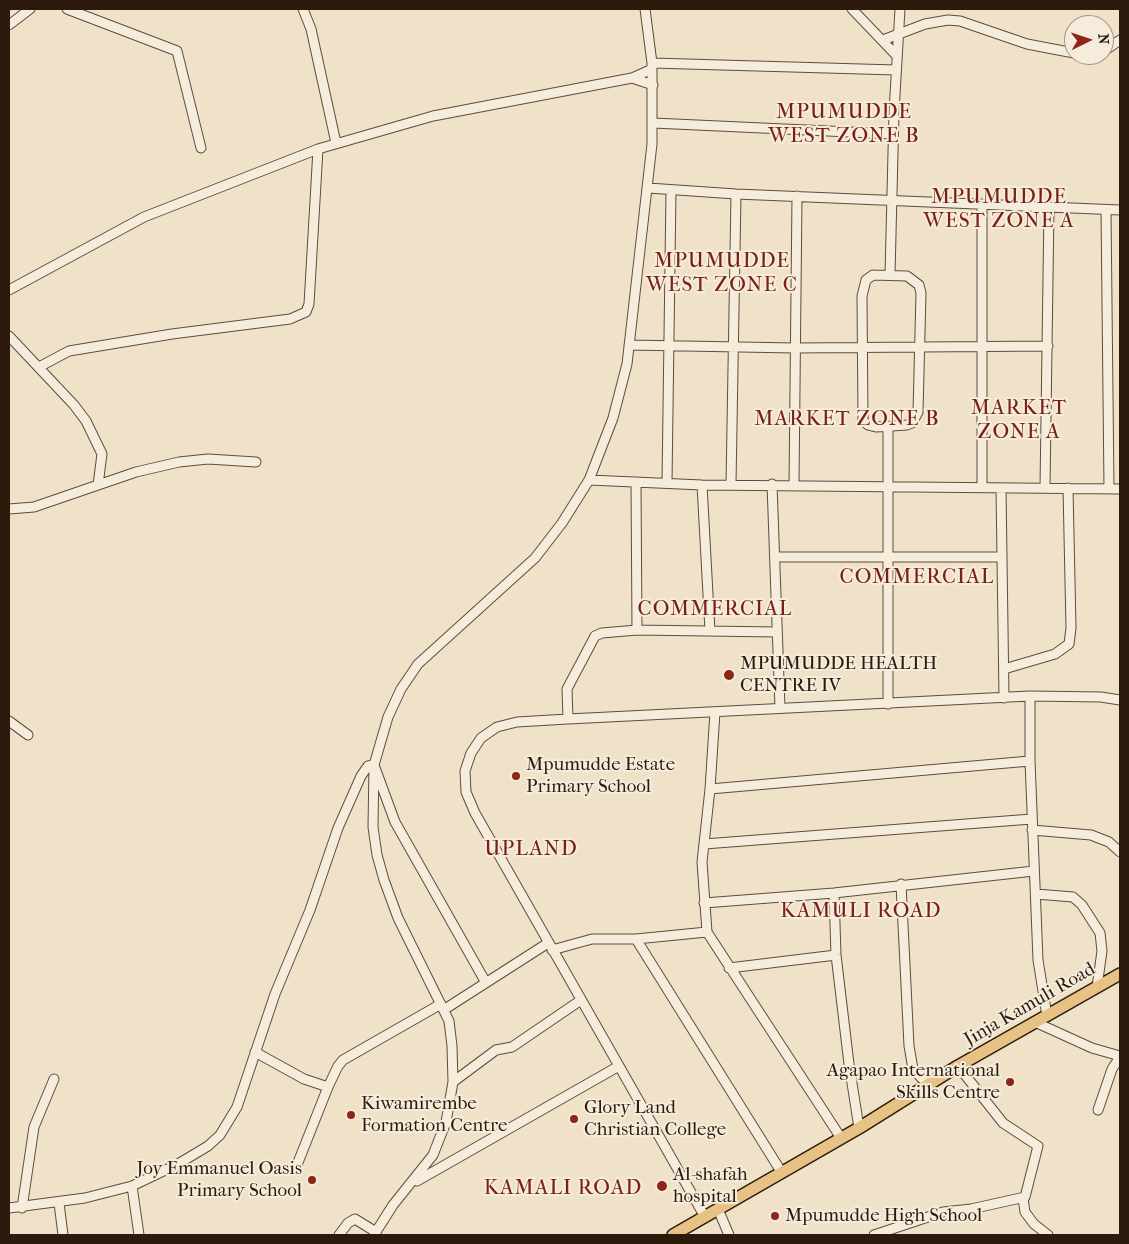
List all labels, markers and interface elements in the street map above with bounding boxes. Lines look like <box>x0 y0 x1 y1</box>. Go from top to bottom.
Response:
north arrow <box>1064 15 1114 65</box>
text: N <box>1095 33 1112 45</box>
district label: MPUMUDDE WEST ZONE B <box>767 100 921 150</box>
district label: MPUMUDDE WEST ZONE A <box>922 185 1076 235</box>
district label: MPUMUDDE WEST ZONE C <box>645 249 799 299</box>
district label: MARKET ZONE A <box>970 396 1068 446</box>
district label: MARKET ZONE B <box>753 407 941 433</box>
district label: COMMERCIAL <box>838 565 996 591</box>
district label: COMMERCIAL <box>636 597 794 623</box>
place label: MPUMUDDE HEALTH CENTRE IV <box>740 653 937 697</box>
marker: MPUMUDDE HEALTH CENTRE IV <box>722 668 736 682</box>
place label: Mpumudde Estate Primary School <box>526 754 675 798</box>
marker: Mpumudde Estate Primary School <box>510 770 522 782</box>
district label: UPLAND <box>484 837 578 863</box>
district label: KAMULI ROAD <box>779 899 943 925</box>
street label: Jinja Kamuli Road <box>960 958 1100 1052</box>
place label: Agapao International Skills Centre <box>827 1060 1000 1104</box>
marker: Agapao International Skills Centre <box>1004 1076 1016 1088</box>
place label: Kiwamirembe Formation Centre <box>361 1093 507 1137</box>
place label: Glory Land Christian College <box>584 1097 726 1141</box>
marker: Kiwamirembe Formation Centre <box>345 1109 357 1121</box>
marker: Glory Land Christian College <box>568 1113 580 1125</box>
place label: Joy Emmanuel Oasis Primary School <box>136 1158 302 1202</box>
place label: Al-shafah hospital <box>673 1164 748 1208</box>
marker: Joy Emmanuel Oasis Primary School <box>306 1174 318 1186</box>
district label: KAMALI ROAD <box>482 1176 644 1202</box>
marker: Al-shafah hospital <box>655 1179 669 1193</box>
place label: Mpumudde High School <box>785 1205 982 1227</box>
marker: Mpumudde High School <box>769 1210 781 1222</box>

